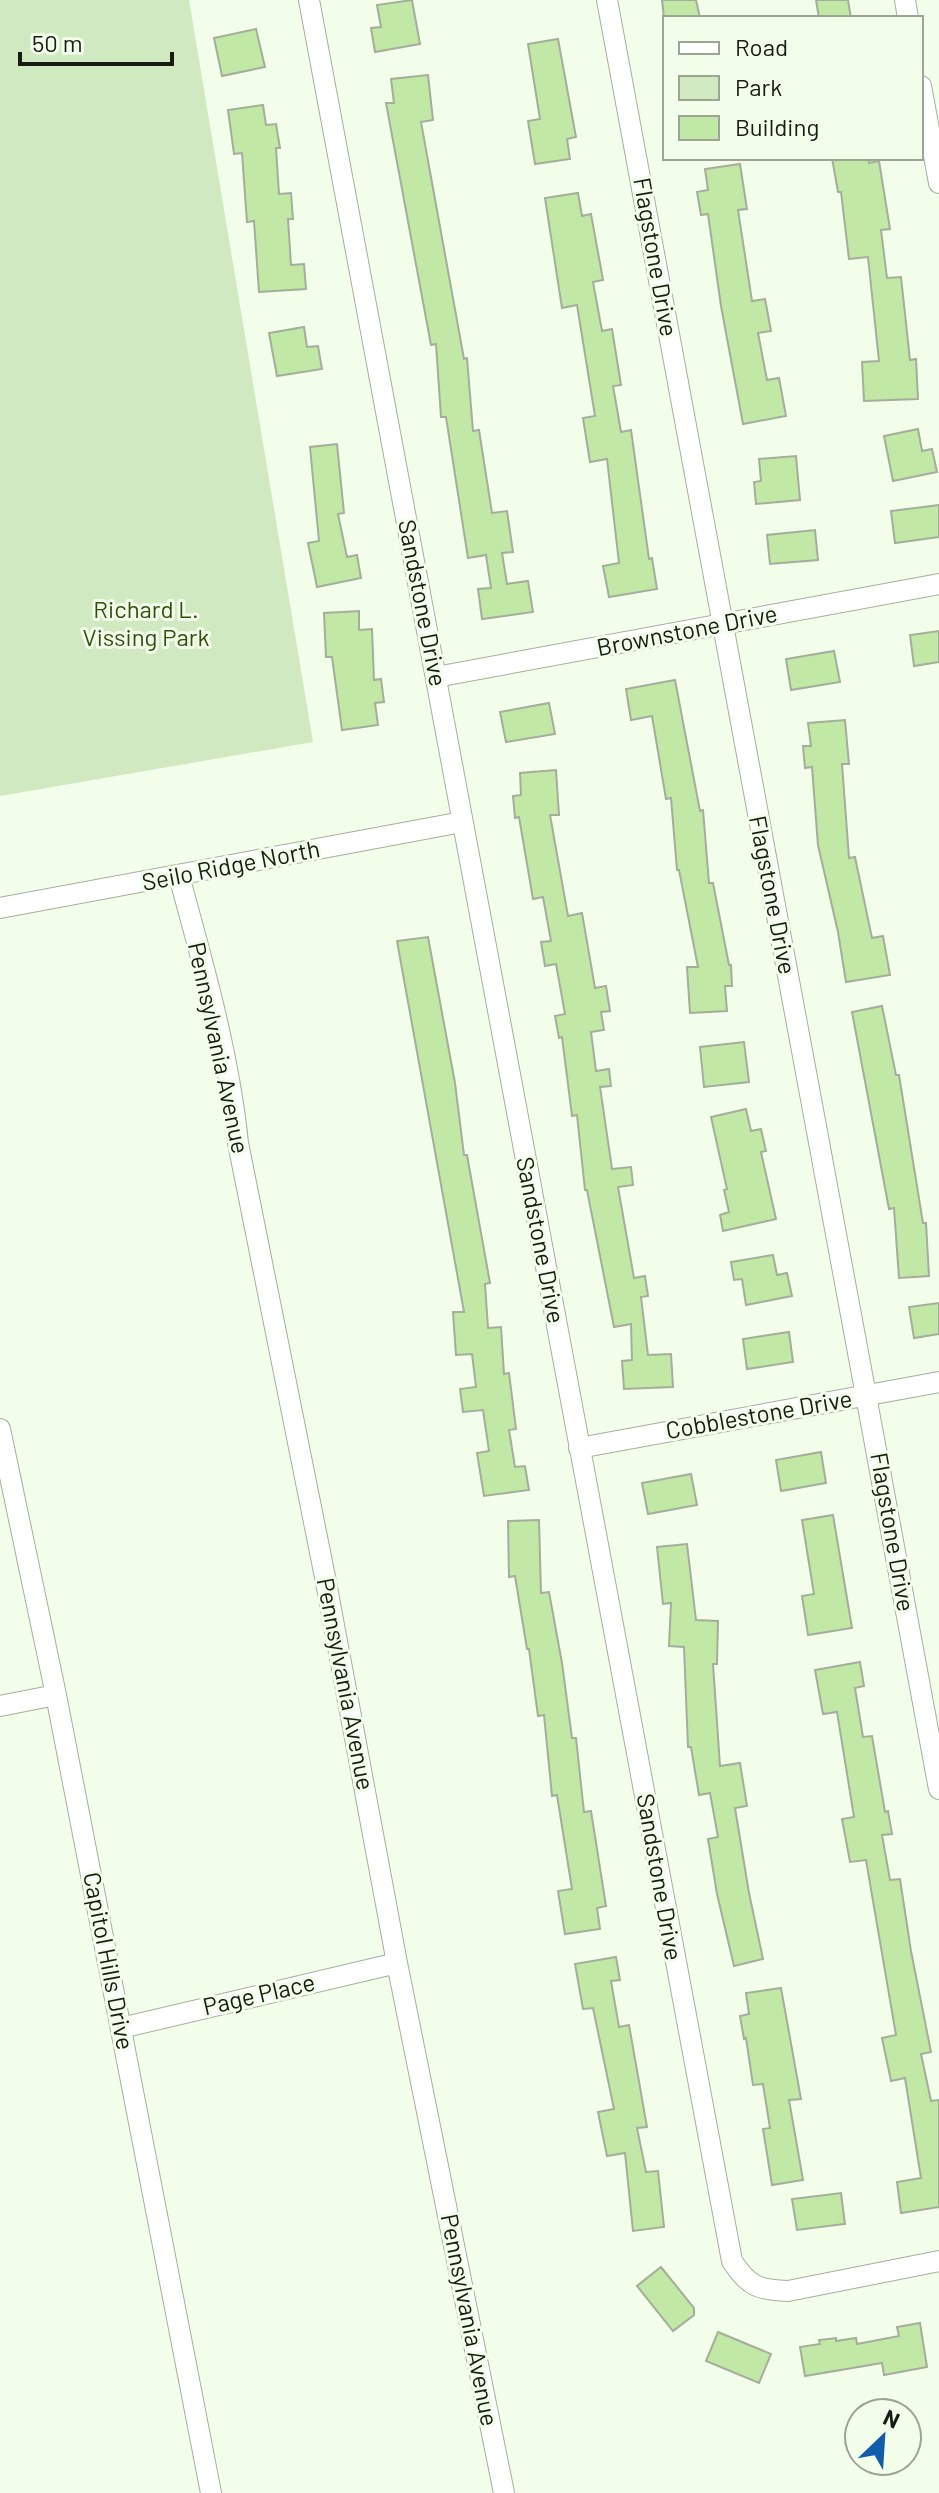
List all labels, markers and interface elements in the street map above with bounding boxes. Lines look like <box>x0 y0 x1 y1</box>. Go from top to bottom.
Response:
scale bar <box>20 16 172 66</box>
legend <box>663 16 923 160</box>
text: 50 m <box>32 28 83 57</box>
text: Road <box>735 32 788 61</box>
text: Park <box>735 72 782 101</box>
text: Building <box>735 112 819 141</box>
street label: Flagstone Drive <box>628 175 685 338</box>
street label: Sandstone Drive <box>393 517 454 688</box>
park label: Richard L. Vissing Park <box>83 594 209 651</box>
street label: Brownstone Drive <box>594 598 779 661</box>
street label: Flagstone Drive <box>744 813 803 976</box>
street label: Seilo Ridge North <box>139 833 322 896</box>
street label: Pennsylvania Avenue <box>183 939 256 1156</box>
street label: Sandstone Drive <box>511 1154 572 1325</box>
street label: Cobblestone Drive <box>663 1383 854 1444</box>
street label: Flagstone Drive <box>865 1450 922 1613</box>
street label: Pennsylvania Avenue <box>312 1575 381 1792</box>
street label: Sandstone Drive <box>632 1791 689 1962</box>
street label: Capitol Hills Drive <box>78 1869 141 2052</box>
street label: Page Place <box>200 1967 317 2020</box>
street label: Pennsylvania Avenue <box>436 2211 505 2428</box>
north arrow <box>843 2397 923 2477</box>
text: N <box>880 2403 904 2433</box>

